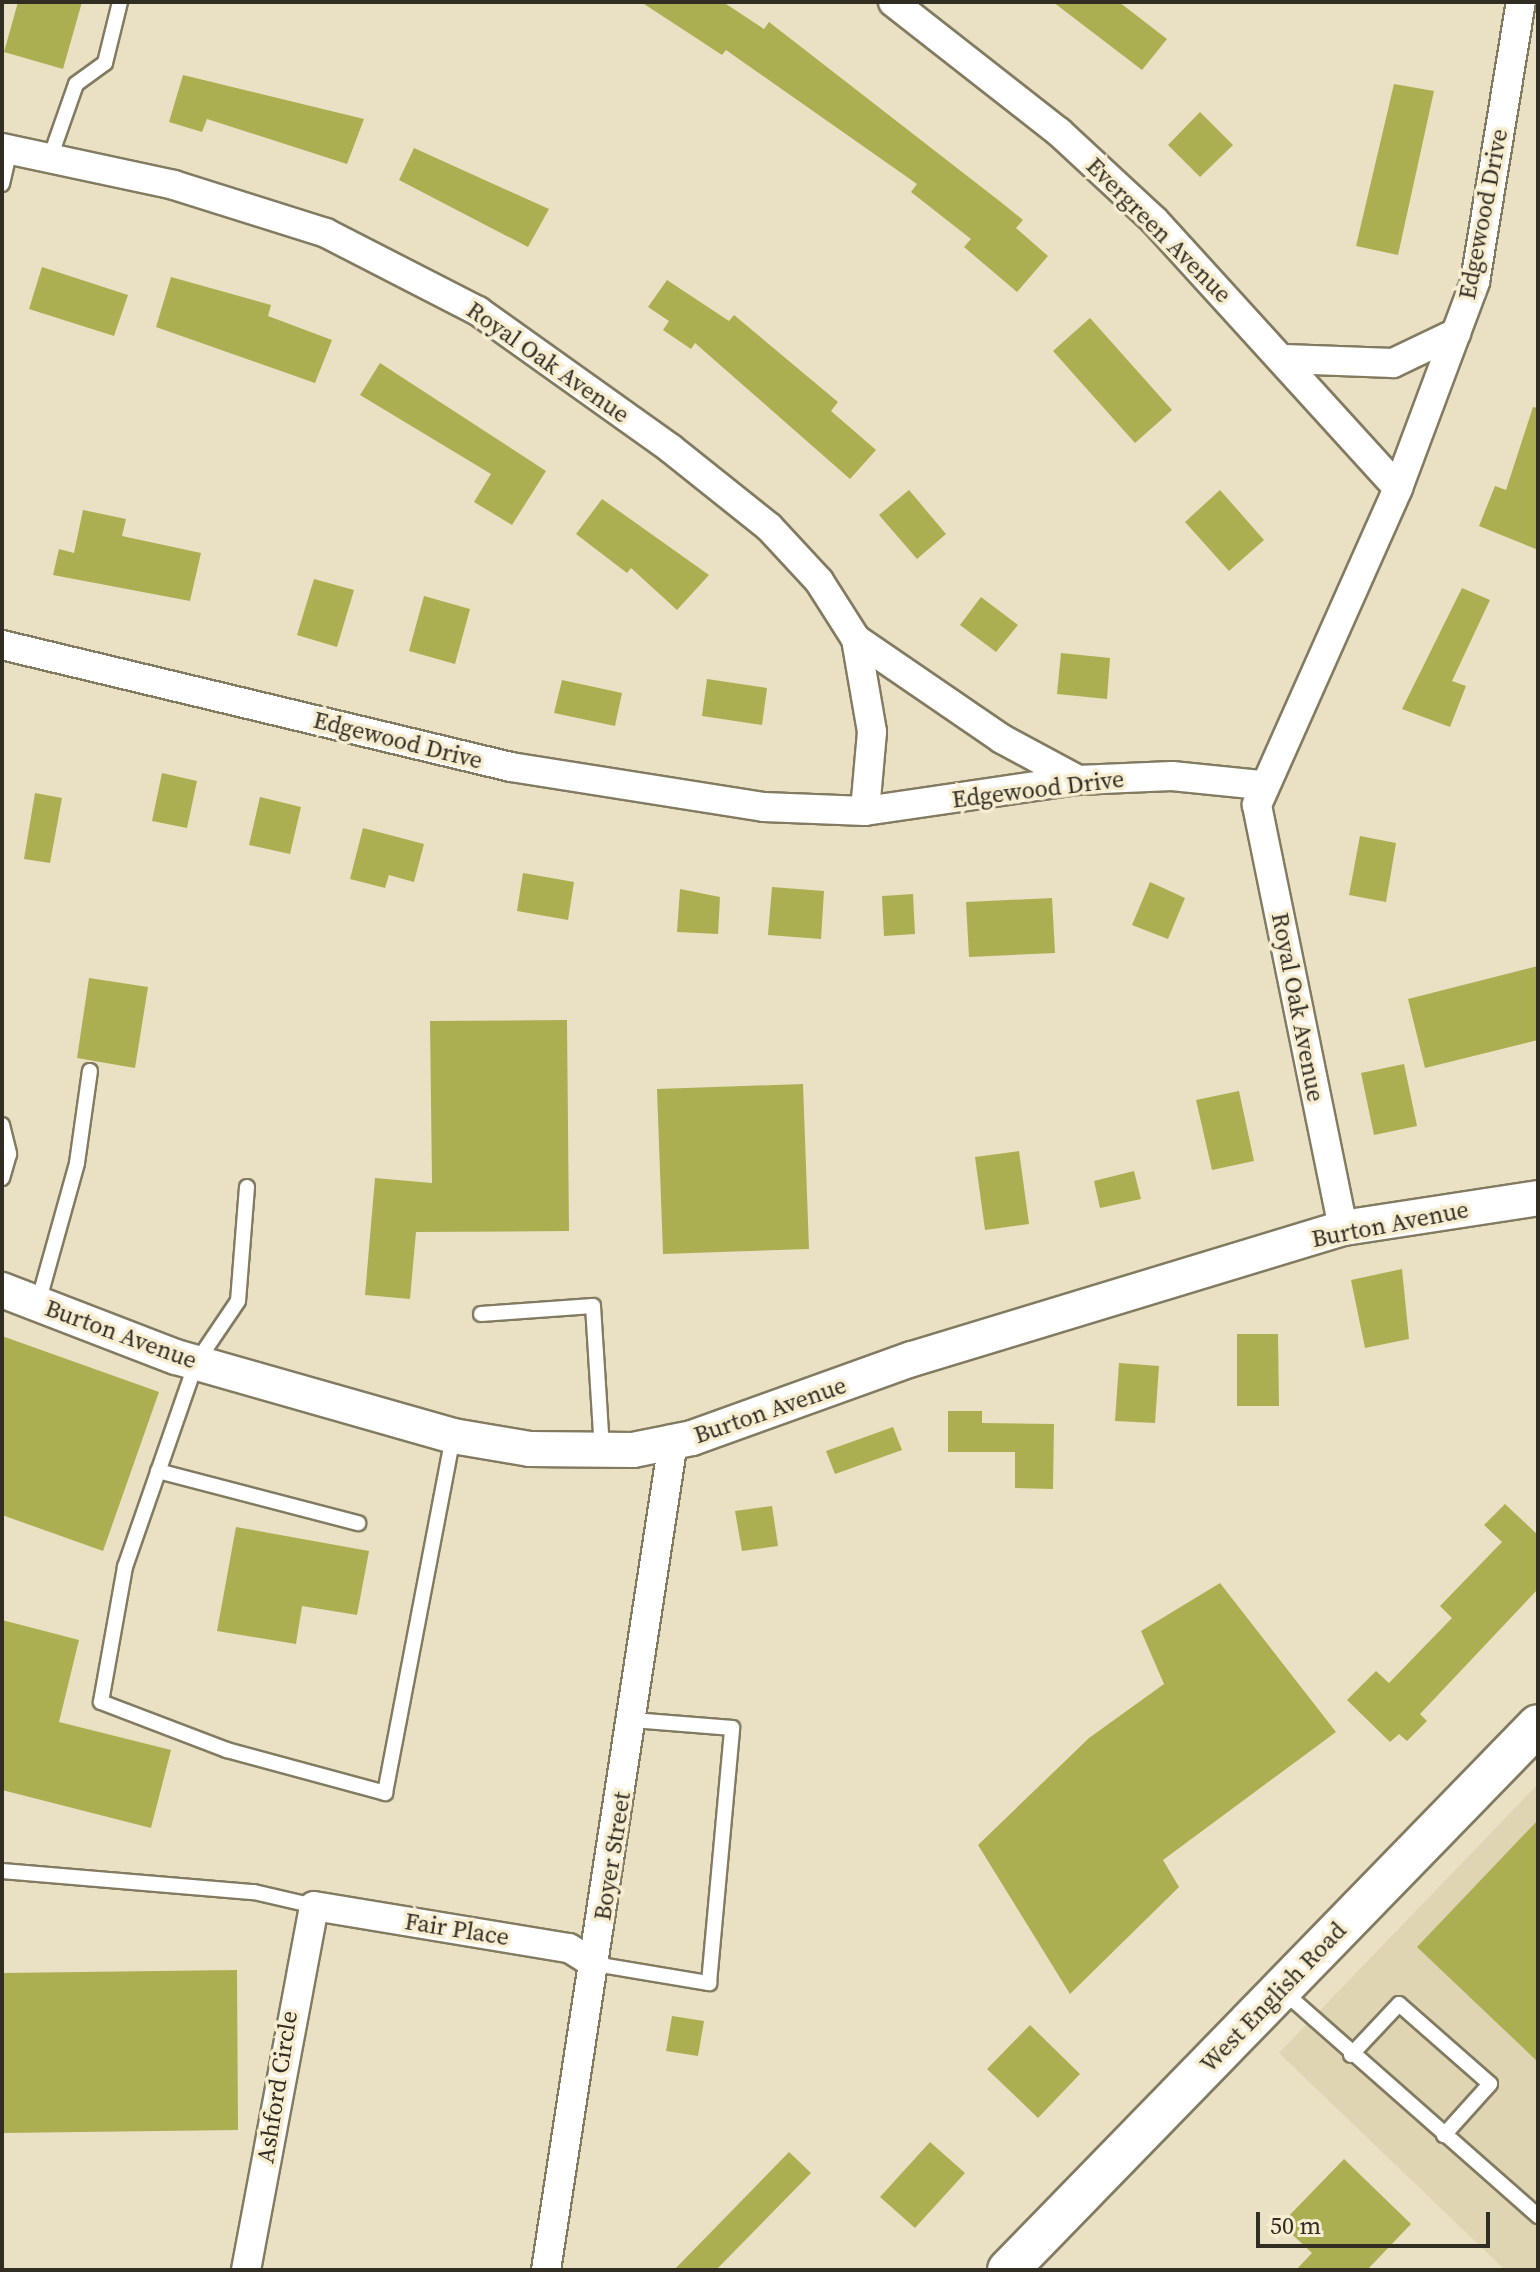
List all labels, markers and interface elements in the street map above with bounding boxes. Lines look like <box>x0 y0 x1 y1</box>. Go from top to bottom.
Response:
street label: Edgewood Drive <box>1452 126 1514 302</box>
street label: Evergreen Avenue <box>1080 151 1238 309</box>
street label: Royal Oak Avenue <box>461 295 635 429</box>
street label: Edgewood Drive <box>310 705 486 775</box>
street label: Edgewood Drive <box>950 764 1126 814</box>
street label: Royal Oak Avenue <box>1266 910 1330 1104</box>
street label: Burton Avenue <box>1309 1195 1471 1253</box>
street label: Burton Avenue <box>41 1293 201 1375</box>
street label: Burton Avenue <box>690 1370 850 1450</box>
street label: Boyer Street <box>588 1790 636 1922</box>
street label: Fair Place <box>403 1907 511 1951</box>
street label: West English Road <box>1194 1916 1352 2078</box>
street label: Ashford Circle <box>251 2009 303 2165</box>
scale bar <box>1260 2196 1494 2246</box>
text: 50 m <box>1270 2209 1321 2242</box>

